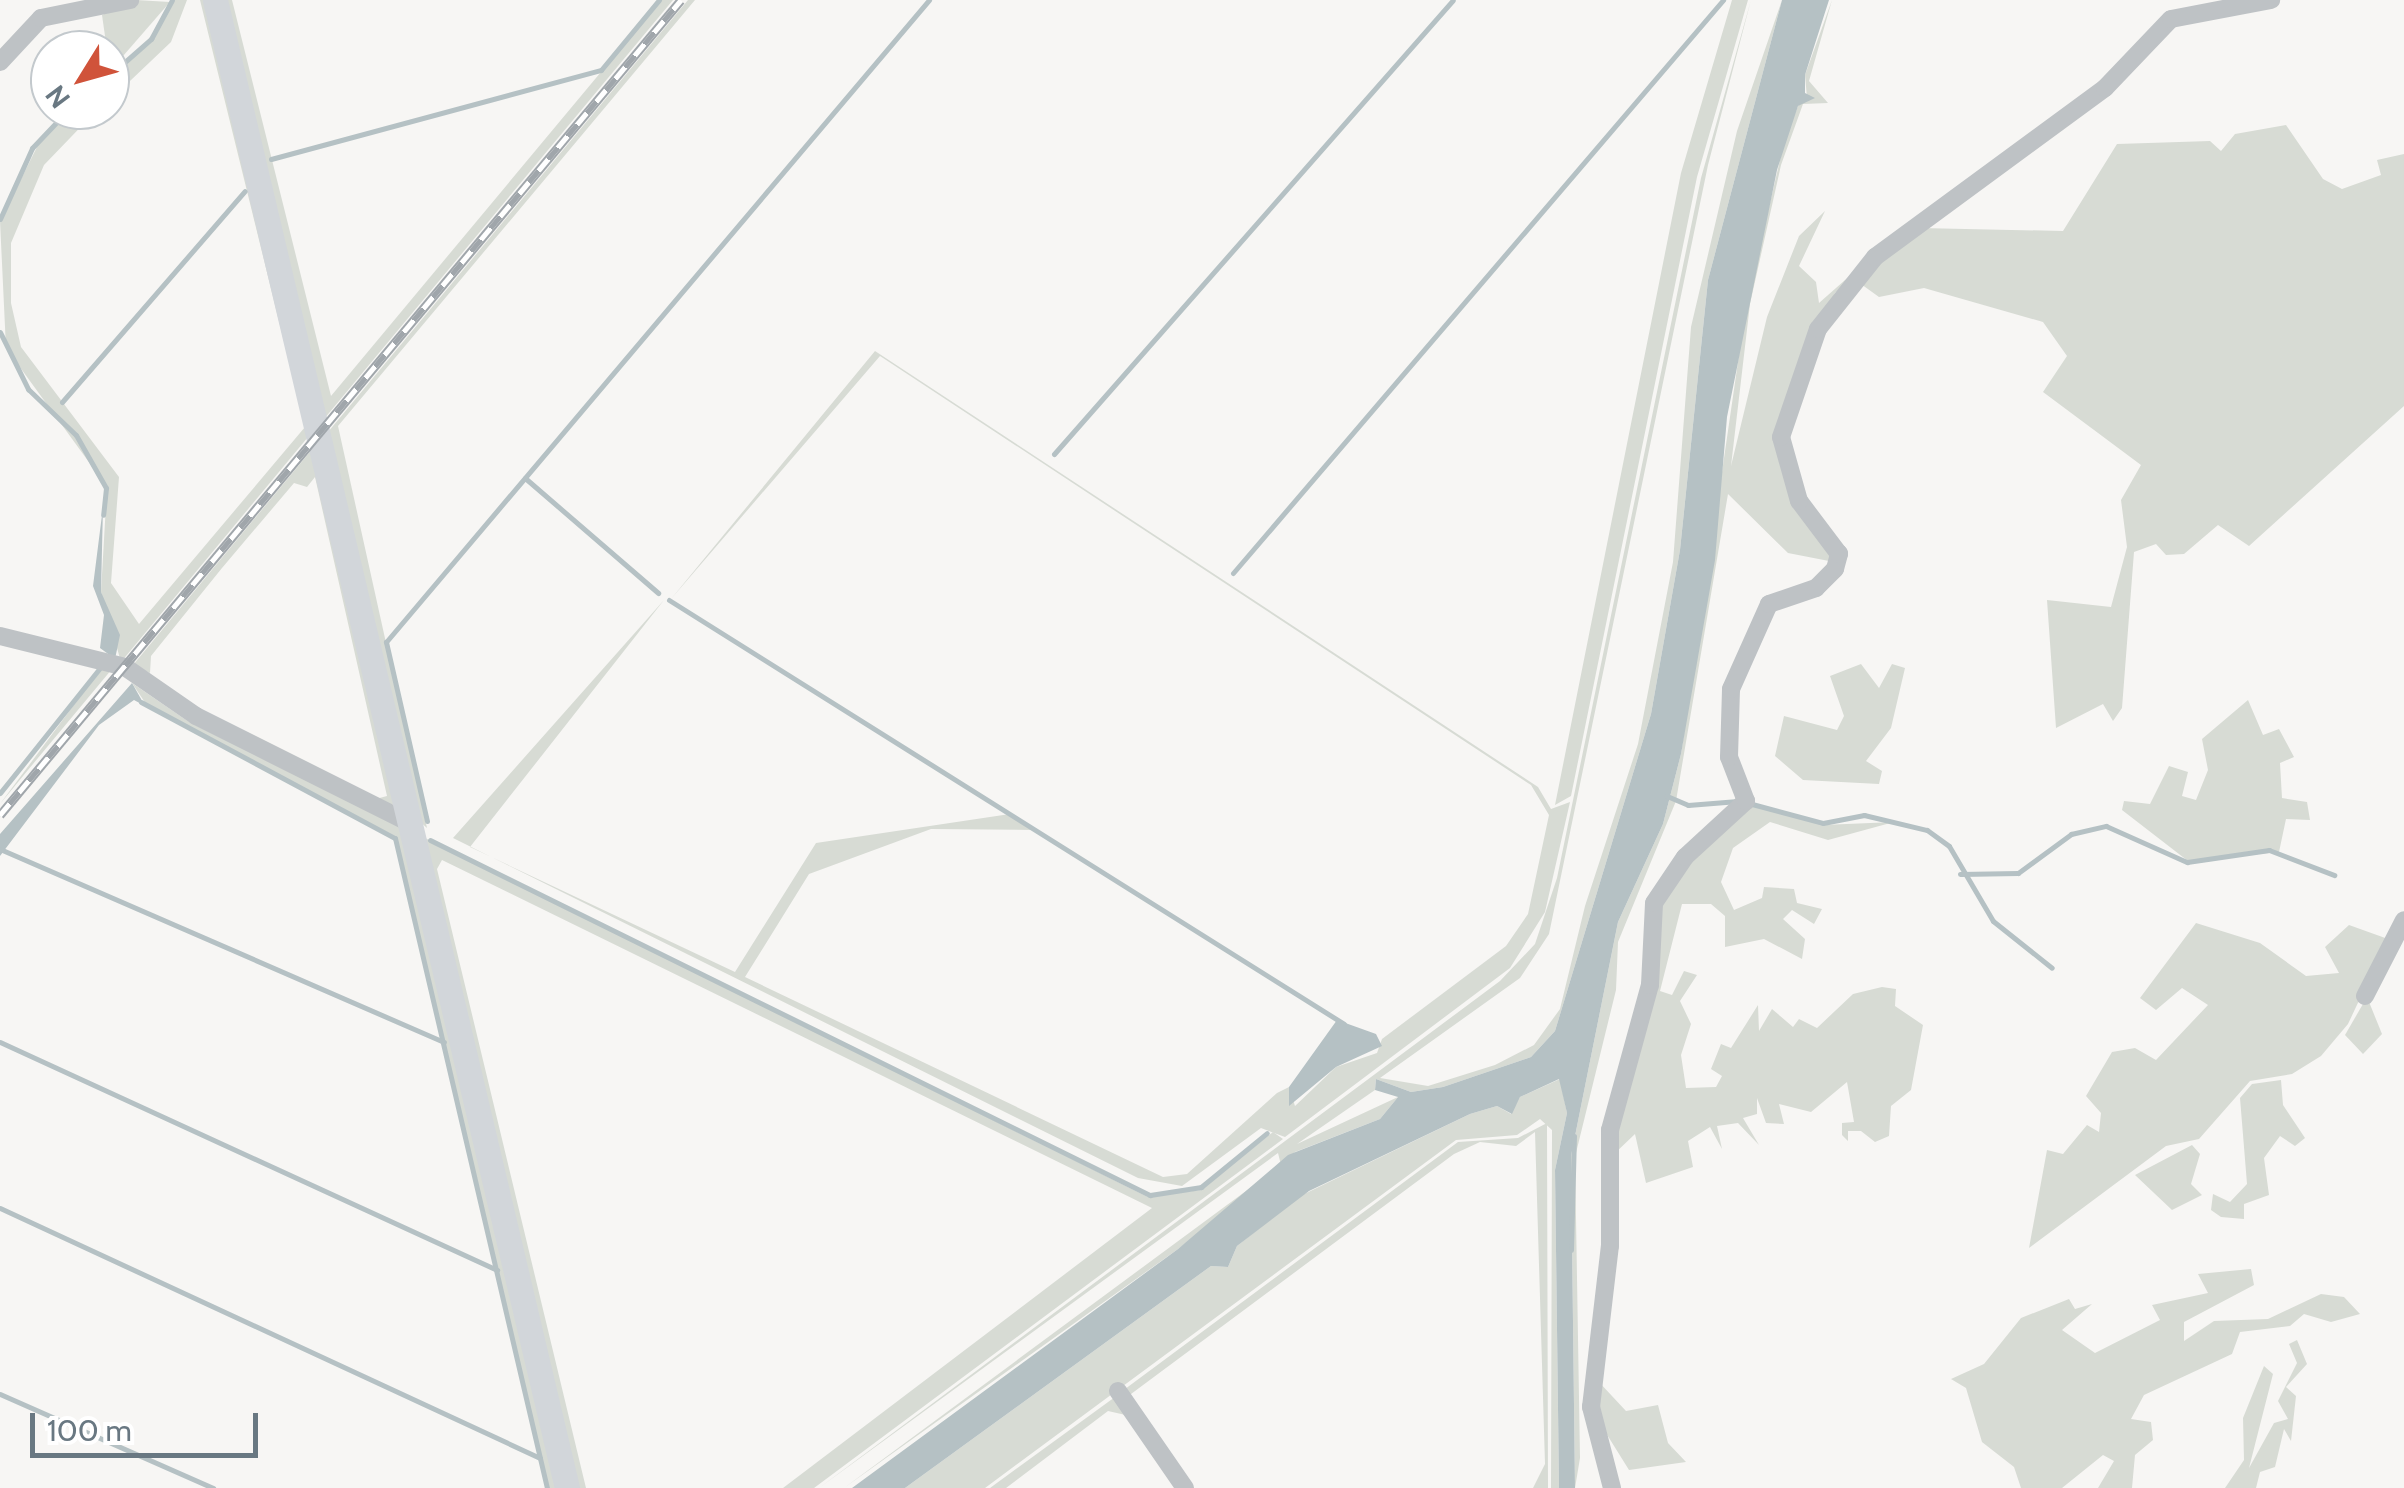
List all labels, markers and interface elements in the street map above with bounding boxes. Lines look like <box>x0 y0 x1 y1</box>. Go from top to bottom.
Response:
north arrow <box>30 30 130 130</box>
text: N <box>38 79 77 115</box>
scale bar <box>35 1393 262 1455</box>
text: 100 m <box>47 1412 132 1449</box>

